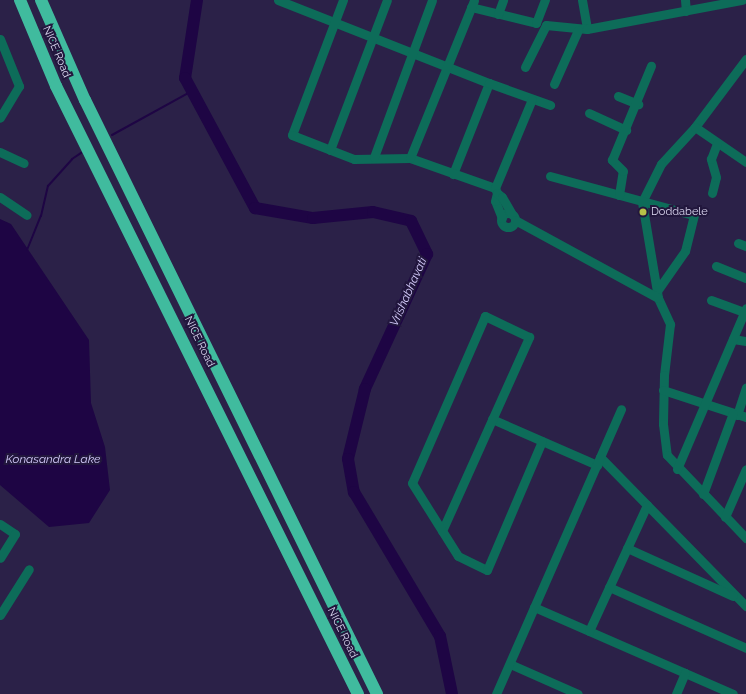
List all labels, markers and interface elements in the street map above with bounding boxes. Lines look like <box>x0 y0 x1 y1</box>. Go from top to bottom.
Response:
street label: NICE Road <box>39 24 73 80</box>
place label: Doddabele <box>651 205 708 219</box>
marker: Doddabele <box>638 207 648 217</box>
water label: Vrishabhavati <box>387 255 431 329</box>
street label: NICE Road <box>181 315 217 369</box>
water label: Konasandra Lake <box>6 453 100 467</box>
street label: NICE Road <box>324 606 360 660</box>

